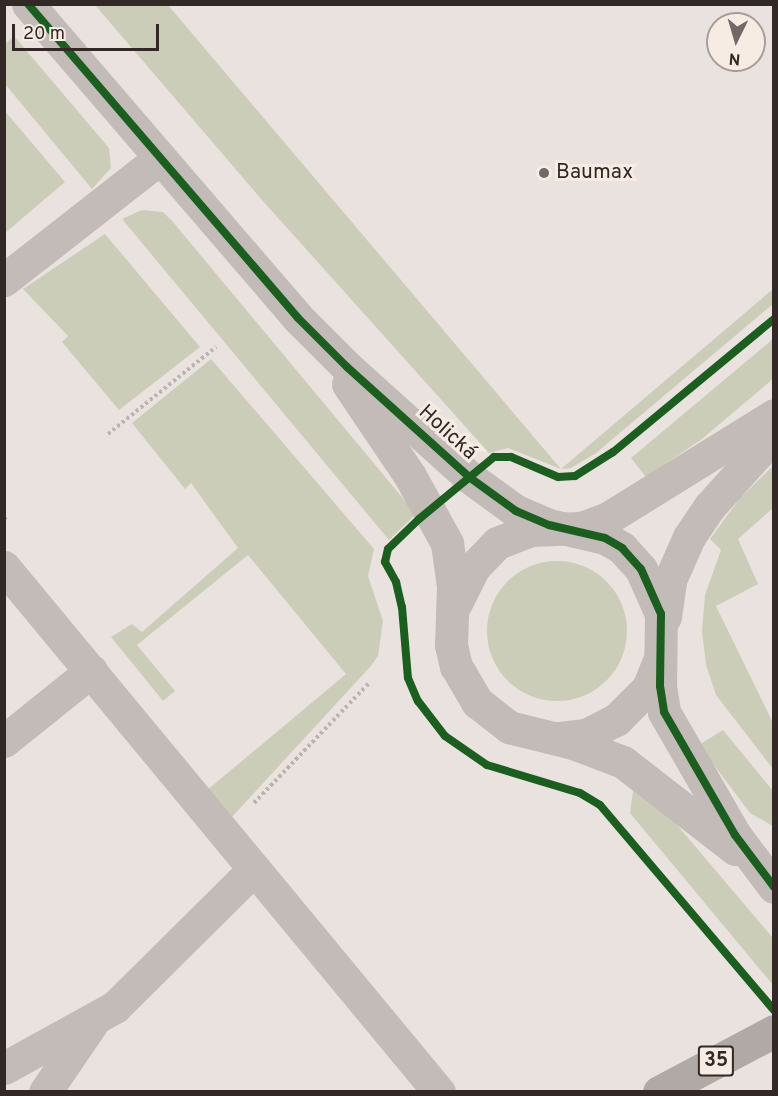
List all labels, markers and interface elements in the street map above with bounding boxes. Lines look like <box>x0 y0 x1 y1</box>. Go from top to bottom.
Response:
scale bar <box>15 12 162 50</box>
north arrow <box>706 12 766 72</box>
text: 20 m <box>23 23 65 46</box>
text: N <box>728 47 741 68</box>
place label: Baumax <box>556 160 633 186</box>
marker: Baumax <box>537 166 551 180</box>
street label: Holická <box>413 400 481 466</box>
road number: 35 <box>696 1044 736 1078</box>

